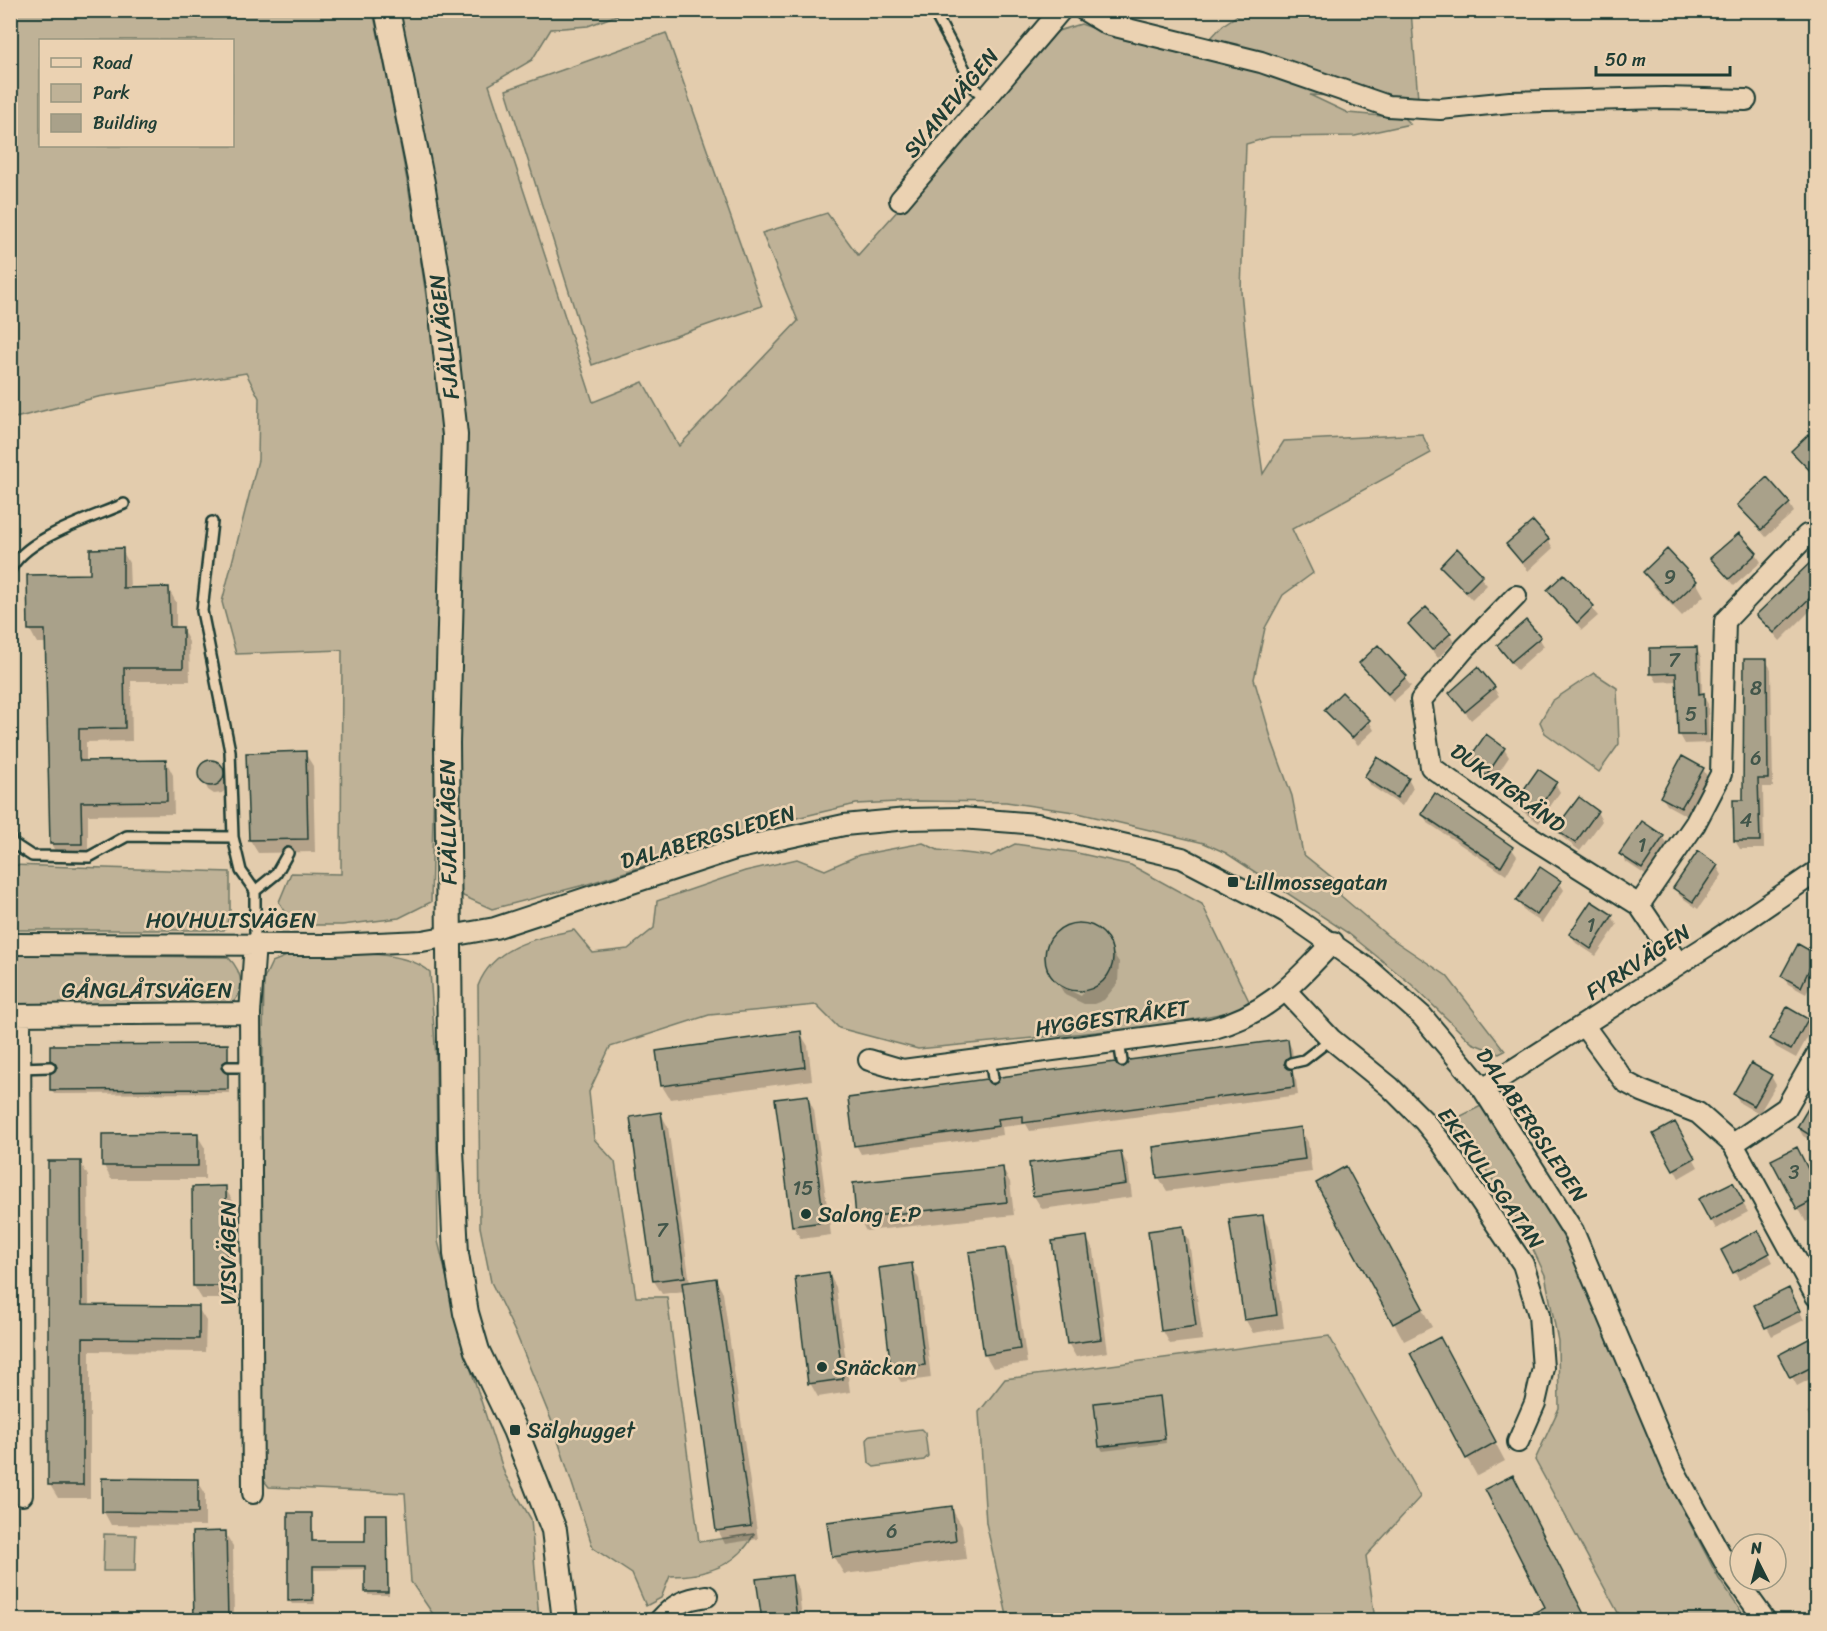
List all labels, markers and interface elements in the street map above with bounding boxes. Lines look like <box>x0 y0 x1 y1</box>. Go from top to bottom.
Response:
legend <box>39 39 234 147</box>
street label: SVANEVÄGEN <box>893 39 1009 167</box>
scale bar <box>1596 39 1730 77</box>
text: 50 m <box>1605 44 1646 76</box>
text: Road <box>93 47 133 79</box>
text: Park <box>93 77 130 109</box>
text: Building <box>93 107 157 139</box>
street label: FJÄLLVÄGEN <box>417 272 471 402</box>
house number: 9 <box>1664 560 1676 595</box>
house number: 7 <box>1668 643 1681 678</box>
house number: 8 <box>1750 671 1762 706</box>
house number: 5 <box>1685 697 1697 732</box>
street label: DUKATGRÄND <box>1442 733 1575 844</box>
house number: 6 <box>1750 741 1762 776</box>
street label: FJÄLLVÄGEN <box>427 759 469 885</box>
street label: DALABERGSLEDEN <box>616 793 800 881</box>
house number: 4 <box>1740 803 1752 838</box>
house number: 1 <box>1638 828 1646 863</box>
place label: Lillmossegatan <box>1245 863 1388 902</box>
marker: Lillmossegatan <box>1226 875 1240 889</box>
street label: HOVHULTSVÄGEN <box>146 901 316 940</box>
house number: 1 <box>1587 908 1595 943</box>
street label: FYRKVÄGEN <box>1577 913 1699 1011</box>
street label: GÅNGLÅTSVÄGEN <box>62 971 232 1010</box>
street label: HYGGESTRÅKET <box>1032 988 1193 1048</box>
street label: DALABERGSLEDEN <box>1465 1039 1599 1211</box>
street label: EKEKULLSGATAN <box>1427 1099 1555 1258</box>
house number: 3 <box>1789 1155 1800 1190</box>
house number: 15 <box>793 1171 813 1206</box>
place label: Salong E.P <box>818 1195 922 1234</box>
street label: VISVÄGEN <box>209 1200 248 1305</box>
marker: Salong E.P <box>799 1207 813 1221</box>
house number: 7 <box>656 1213 669 1248</box>
place label: Snäckan <box>834 1348 916 1387</box>
marker: Snäckan <box>815 1360 829 1374</box>
place label: Sälghugget <box>527 1411 636 1450</box>
marker: Sälghugget <box>508 1423 522 1437</box>
house number: 6 <box>886 1514 898 1549</box>
north arrow <box>1728 1532 1788 1592</box>
text: N <box>1748 1532 1764 1563</box>

